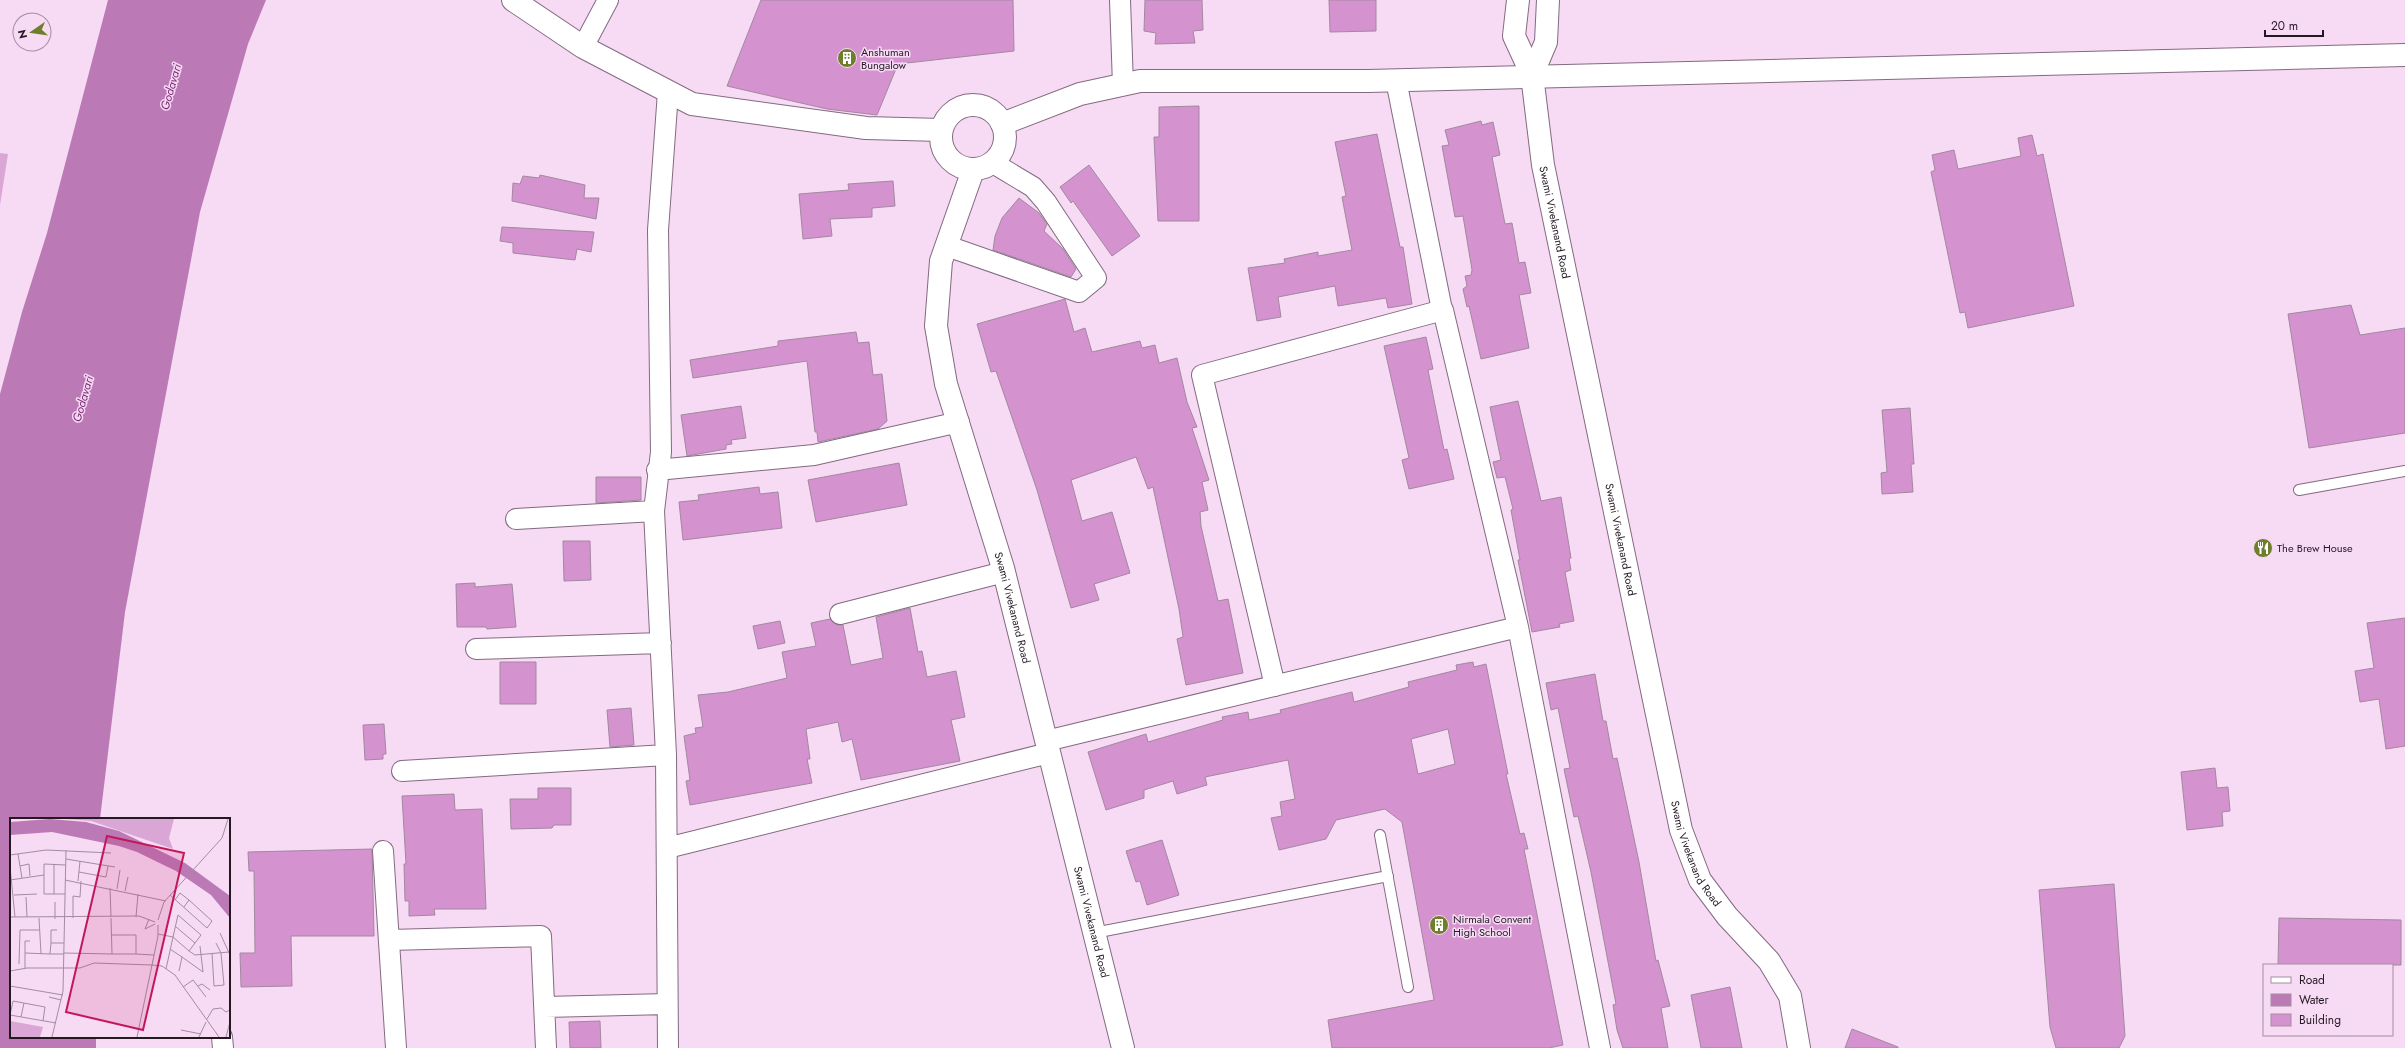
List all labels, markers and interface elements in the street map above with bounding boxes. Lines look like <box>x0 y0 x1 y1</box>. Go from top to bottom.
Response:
north arrow <box>12 12 52 52</box>
scale bar <box>2265 12 2323 38</box>
text: 20 m <box>2271 17 2298 35</box>
text: N <box>13 28 31 40</box>
place label: Anshuman Bungalow <box>861 44 910 73</box>
building icon: Anshuman Bungalow <box>836 47 858 69</box>
water label: Godavari <box>156 61 186 112</box>
street label: Swami Vivekanand Road <box>1535 165 1574 280</box>
water label: Godavari <box>68 373 98 424</box>
street label: Swami Vivekanand Road <box>1601 482 1640 597</box>
restaurant icon: The Brew House <box>2252 537 2274 559</box>
place label: The Brew House <box>2277 540 2353 556</box>
street label: Swami Vivekanand Road <box>991 550 1035 665</box>
street label: Swami Vivekanand Road <box>1667 799 1725 910</box>
inset map <box>10 818 230 1038</box>
street label: Swami Vivekanand Road <box>1070 865 1113 979</box>
place label: Nirmala Convent High School <box>1453 911 1532 940</box>
building icon: Nirmala Convent High School <box>1428 914 1450 936</box>
legend <box>2263 964 2393 1036</box>
text: Road <box>2299 971 2325 989</box>
text: Water <box>2299 991 2330 1009</box>
text: Building <box>2299 1011 2341 1029</box>

